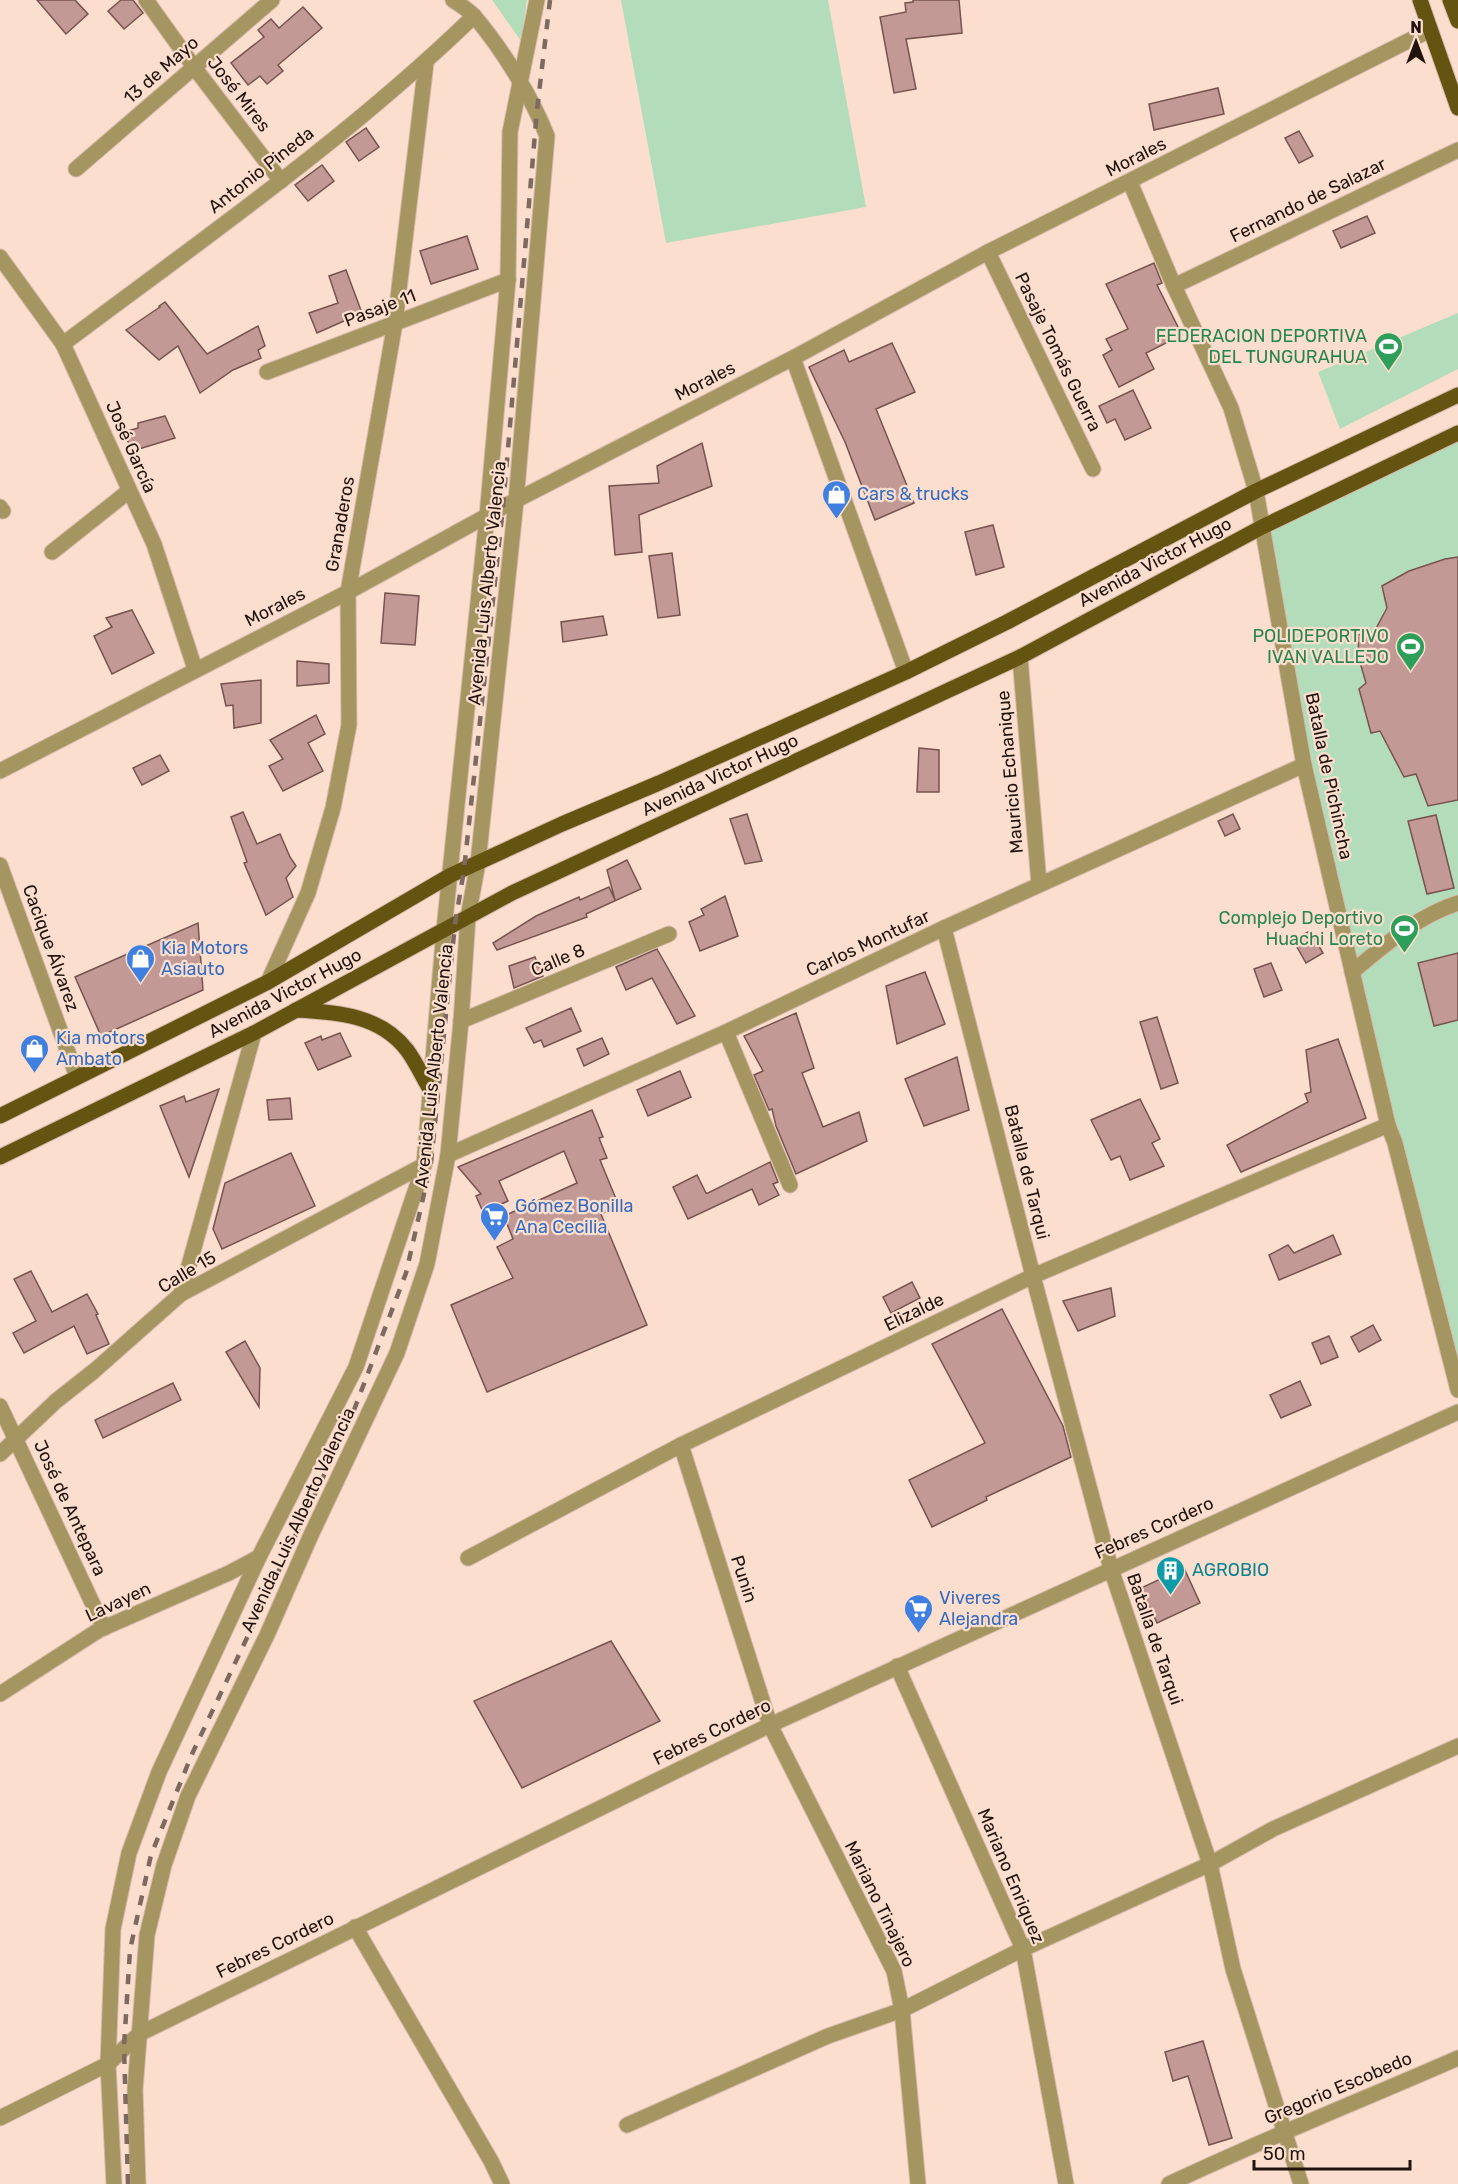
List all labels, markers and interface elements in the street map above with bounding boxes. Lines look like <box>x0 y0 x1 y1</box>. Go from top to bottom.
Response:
north arrow <box>1386 12 1446 72</box>
text: N <box>1410 18 1422 37</box>
street label: 13 de Mayo <box>119 31 203 109</box>
street label: José Mires <box>203 52 275 136</box>
street label: Antonio Pineda <box>204 122 318 218</box>
street label: Morales <box>1102 132 1170 182</box>
street label: Fernando de Salazar <box>1226 153 1390 247</box>
street label: Pasaje Tomás Guerra <box>1010 269 1106 435</box>
street label: Pasaje 11 <box>341 284 419 332</box>
place label: FEDERACION DEPORTIVA DEL TUNGURAHUA <box>1156 325 1367 368</box>
sports icon: FEDERACION DEPORTIVA DEL TUNGURAHUA <box>1372 330 1404 372</box>
street label: Morales <box>671 356 739 406</box>
street label: José García <box>101 398 161 496</box>
street label: Avenida Luis Alberto Valencia <box>463 460 511 706</box>
street label: Granaderos <box>321 474 359 574</box>
shop icon: Cars & trucks <box>820 478 852 520</box>
place label: Cars & trucks <box>857 483 969 505</box>
street label: Avenida Victor Hugo <box>1075 512 1235 612</box>
street label: Morales <box>241 582 309 632</box>
place label: POLIDEPORTIVO IVAN VALLEJO <box>1253 625 1389 668</box>
sports icon: POLIDEPORTIVO IVAN VALLEJO <box>1394 630 1426 672</box>
street label: Mauricio Echanique <box>992 689 1028 855</box>
street label: Batalla de Pichincha <box>1301 691 1357 861</box>
street label: Avenida Victor Hugo <box>638 729 802 821</box>
street label: Cacique Álvarez <box>18 881 84 1015</box>
street label: Carlos Montufar <box>803 905 933 981</box>
place label: Complejo Deportivo Huachi Loreto <box>1218 907 1383 950</box>
sports icon: Complejo Deportivo Huachi Loreto <box>1388 912 1420 954</box>
place label: Kia Motors Asiauto <box>161 937 248 980</box>
street label: Calle 8 <box>528 939 588 981</box>
shop icon: Kia Motors Asiauto <box>124 942 156 984</box>
street label: Avenida Victor Hugo <box>205 943 365 1043</box>
street label: Avenida Luis Alberto Valencia <box>410 943 458 1189</box>
place label: Kia motors Ambato <box>56 1027 145 1070</box>
shop icon: Kia motors Ambato <box>19 1032 51 1074</box>
street label: Batalla de Tarqui <box>1000 1102 1054 1242</box>
place label: Gómez Bonilla Ana Cecilia <box>515 1195 634 1238</box>
supermarket icon: Gómez Bonilla Ana Cecilia <box>478 1200 510 1242</box>
street label: Calle 15 <box>154 1246 220 1298</box>
street label: Elizalde <box>880 1288 948 1336</box>
street label: Avenida Luis Alberto Valencia <box>236 1404 360 1636</box>
street label: José de Antepara <box>29 1437 111 1579</box>
street label: Febres Cordero <box>1091 1492 1217 1564</box>
street label: Punin <box>726 1553 762 1605</box>
building icon: AGROBIO <box>1155 1554 1187 1596</box>
place label: AGROBIO <box>1192 1559 1269 1581</box>
street label: Batalla de Tarqui <box>1122 1570 1188 1708</box>
street label: Lavayen <box>82 1577 154 1627</box>
place label: Viveres Alejandra <box>939 1587 1018 1630</box>
supermarket icon: Viveres Alejandra <box>902 1592 934 1634</box>
street label: Febres Cordero <box>650 1694 774 1770</box>
street label: Mariano Enriquez <box>973 1805 1049 1947</box>
street label: Mariano Tinajero <box>840 1837 920 1971</box>
street label: Febres Cordero <box>213 1907 337 1983</box>
street label: Gregorio Escobedo <box>1261 2047 1415 2129</box>
scale bar <box>1254 2133 1410 2171</box>
text: 50 m <box>1263 2143 1306 2165</box>

